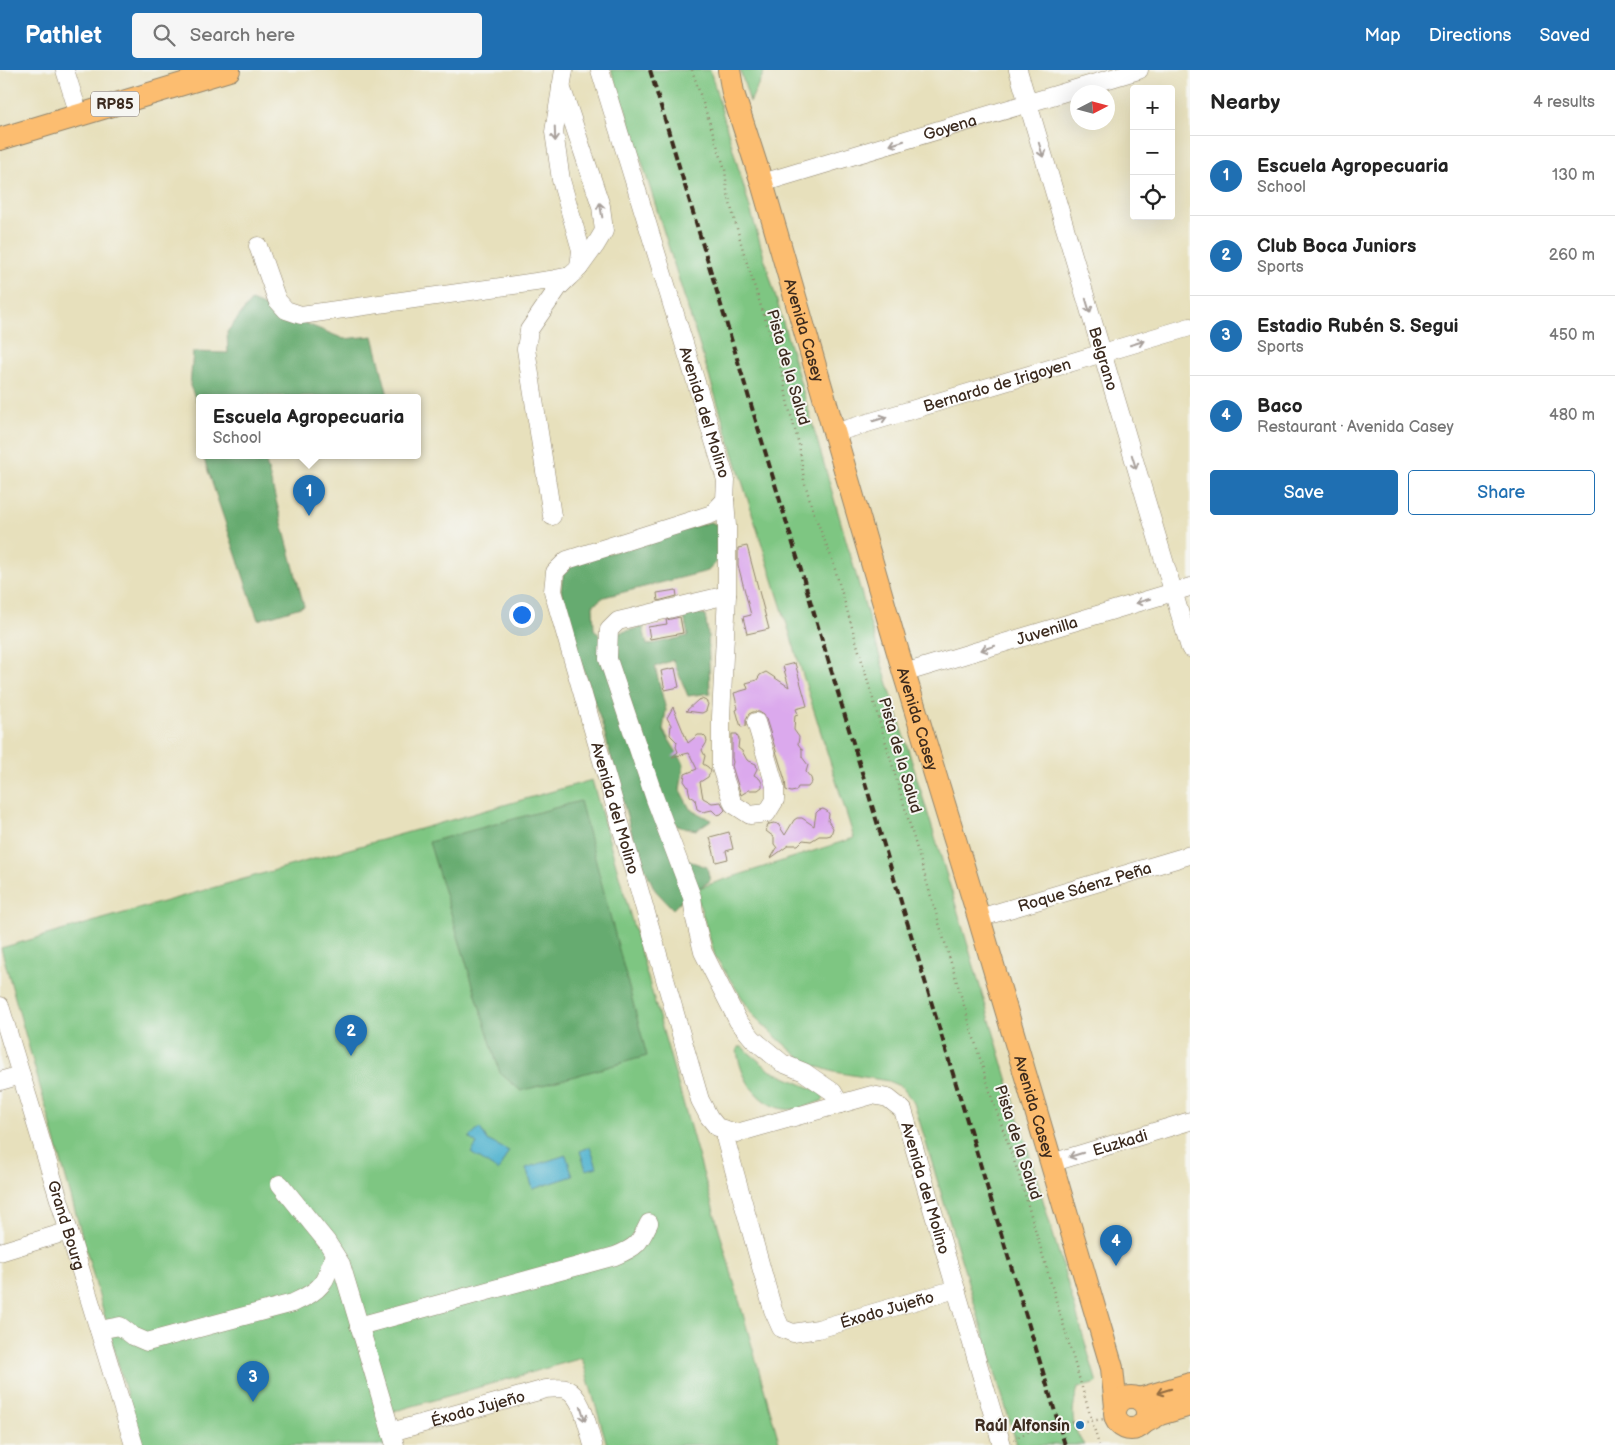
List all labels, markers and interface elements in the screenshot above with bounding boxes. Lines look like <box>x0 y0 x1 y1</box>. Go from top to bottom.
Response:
search box <box>132 13 482 58</box>
text: Pathlet <box>25 21 102 50</box>
icon: search <box>150 21 178 49</box>
text: Search here <box>190 24 295 47</box>
text: Map <box>1365 25 1401 46</box>
text: Directions <box>1429 25 1511 46</box>
text: Saved <box>1539 25 1590 46</box>
north arrow <box>1070 85 1115 130</box>
map controls <box>1130 85 1175 220</box>
button: + <box>1130 85 1175 130</box>
text: Nearby <box>1210 90 1280 115</box>
road number: RP85 <box>91 92 139 116</box>
text: 4 results <box>1533 93 1595 112</box>
street label: Goyena <box>921 111 979 145</box>
one-way arrow <box>550 125 560 141</box>
button: − <box>1130 130 1175 175</box>
one-way arrow <box>889 138 905 148</box>
one-way arrow <box>1037 142 1047 158</box>
text: Escuela Agropecuaria <box>1257 155 1449 178</box>
text: 1 <box>1223 166 1229 185</box>
text: 130 m <box>1552 166 1595 185</box>
button: locate <box>1130 175 1175 220</box>
text: School <box>1257 178 1306 197</box>
one-way arrow <box>595 202 605 218</box>
text: Club Boca Juniors <box>1257 235 1416 258</box>
text: 2 <box>1221 246 1231 265</box>
text: 260 m <box>1549 246 1595 265</box>
text: Sports <box>1257 258 1304 277</box>
street label: Avenida Casey <box>779 277 827 385</box>
one-way arrow <box>1083 298 1093 314</box>
street label: Pista de la Salud <box>762 307 813 427</box>
text: Estadio Rubén S. Segui <box>1257 315 1459 338</box>
street label: Belgrano <box>1084 325 1121 393</box>
text: 3 <box>1221 326 1231 345</box>
text: 450 m <box>1549 326 1595 345</box>
one-way arrow <box>1128 337 1144 347</box>
text: Sports <box>1257 338 1304 357</box>
street label: Avenida del Molino <box>675 345 733 481</box>
street label: Bernardo de Irigoyen <box>921 355 1073 417</box>
popup <box>196 394 421 459</box>
text: Baco <box>1257 395 1303 418</box>
text: Escuela Agropecuaria <box>213 406 404 429</box>
text: 4 <box>1221 406 1231 425</box>
text: 480 m <box>1549 406 1595 425</box>
one-way arrow <box>872 414 888 424</box>
text: Restaurant · Avenida Casey <box>1257 418 1454 437</box>
text: School <box>213 429 261 448</box>
one-way arrow <box>1130 453 1140 469</box>
button: Save <box>1210 470 1398 515</box>
button: Share <box>1408 470 1595 515</box>
pin: 1 <box>293 475 325 516</box>
one-way arrow <box>1136 597 1152 607</box>
your location <box>509 602 535 628</box>
street label: Juvenilla <box>1014 613 1080 650</box>
one-way arrow <box>980 644 996 654</box>
street label: Avenida Casey <box>892 666 942 774</box>
street label: Pista de la Salud <box>874 695 925 815</box>
street label: Avenida del Molino <box>586 740 642 877</box>
street label: Roque Sáenz Peña <box>1016 859 1154 917</box>
pin: 2 <box>335 1015 367 1056</box>
street label: Avenida Casey <box>1009 1053 1058 1162</box>
street label: Pista de la Salud <box>990 1083 1045 1202</box>
street label: Avenida del Molino <box>896 1120 953 1257</box>
street label: Euzkadi <box>1091 1126 1150 1161</box>
one-way arrow <box>1069 1151 1085 1161</box>
street label: Grand Bourg <box>43 1178 88 1273</box>
pin: 4 <box>1100 1225 1132 1266</box>
street label: Éxodo Jujeño <box>838 1288 936 1333</box>
pin: 3 <box>237 1361 269 1402</box>
street label: Éxodo Jujeño <box>428 1387 527 1431</box>
one-way arrow <box>1157 1387 1173 1397</box>
one-way arrow <box>579 1406 589 1422</box>
place label: Raúl Alfonsín <box>975 1417 1070 1436</box>
marker: Raúl Alfonsín <box>1074 1419 1086 1431</box>

